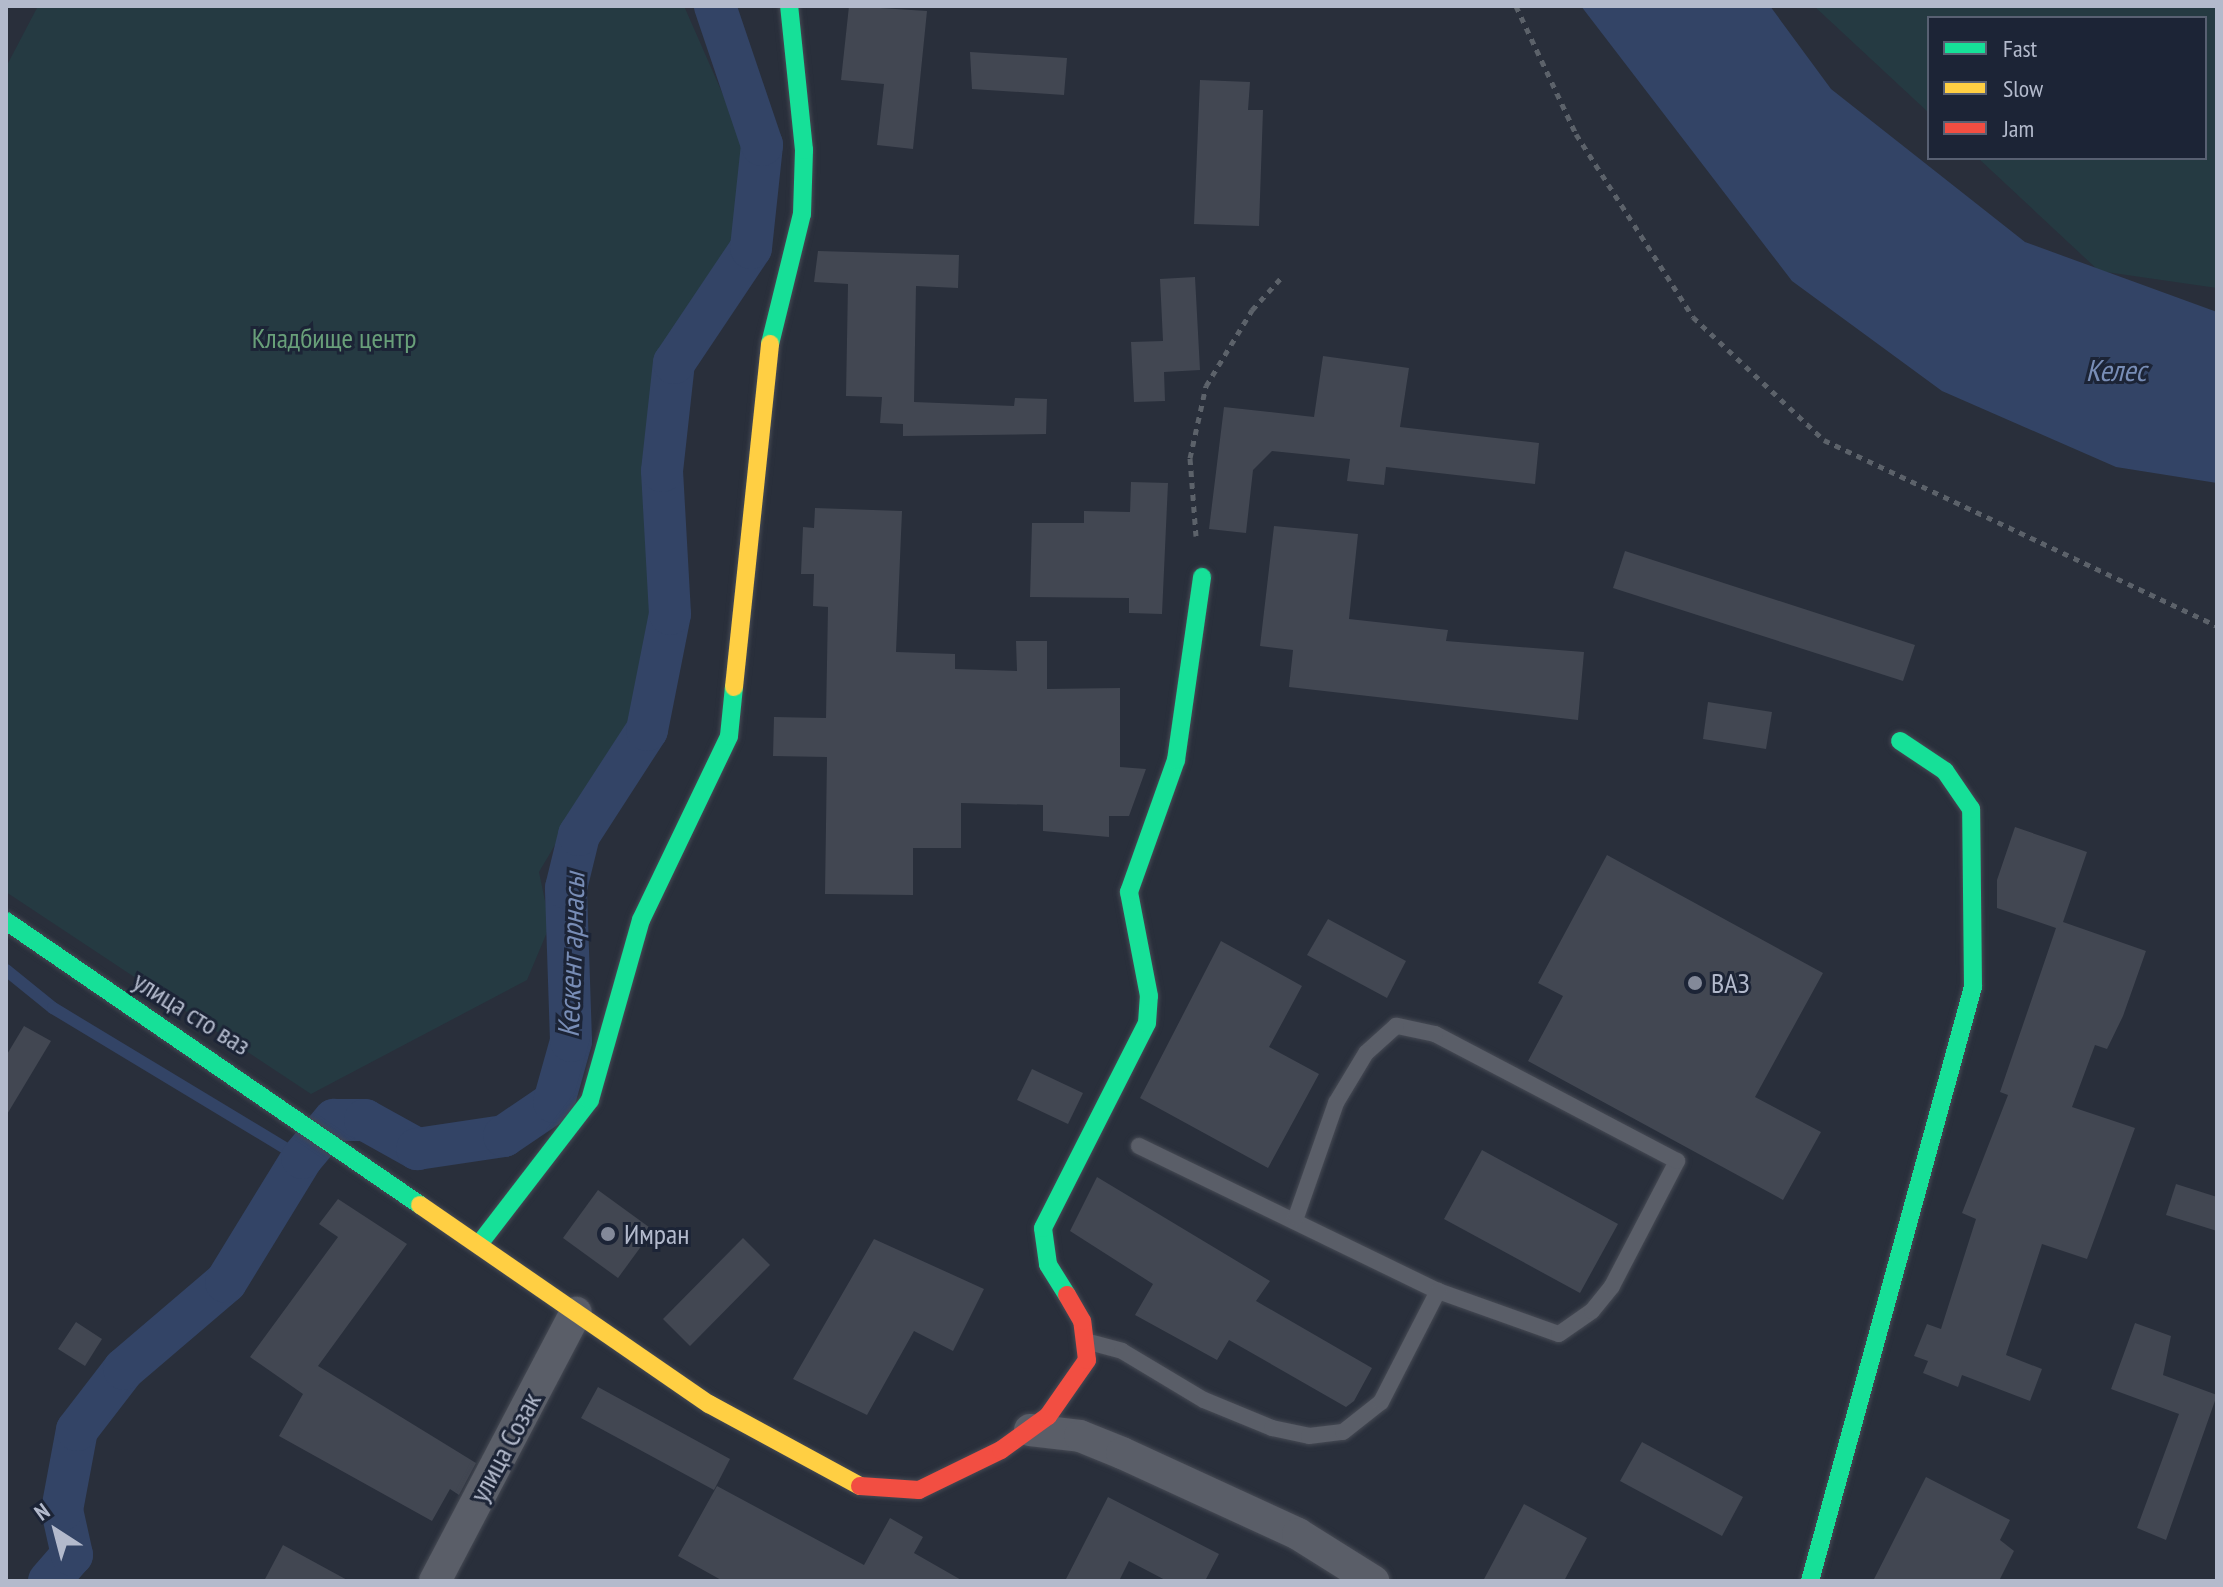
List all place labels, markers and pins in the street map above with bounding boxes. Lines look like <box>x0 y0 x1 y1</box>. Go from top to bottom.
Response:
place label: ВАЗ <box>1711 966 1750 1000</box>
marker: ВАЗ <box>1686 974 1704 992</box>
place label: Имран <box>624 1217 689 1251</box>
marker: Имран <box>599 1225 617 1243</box>

